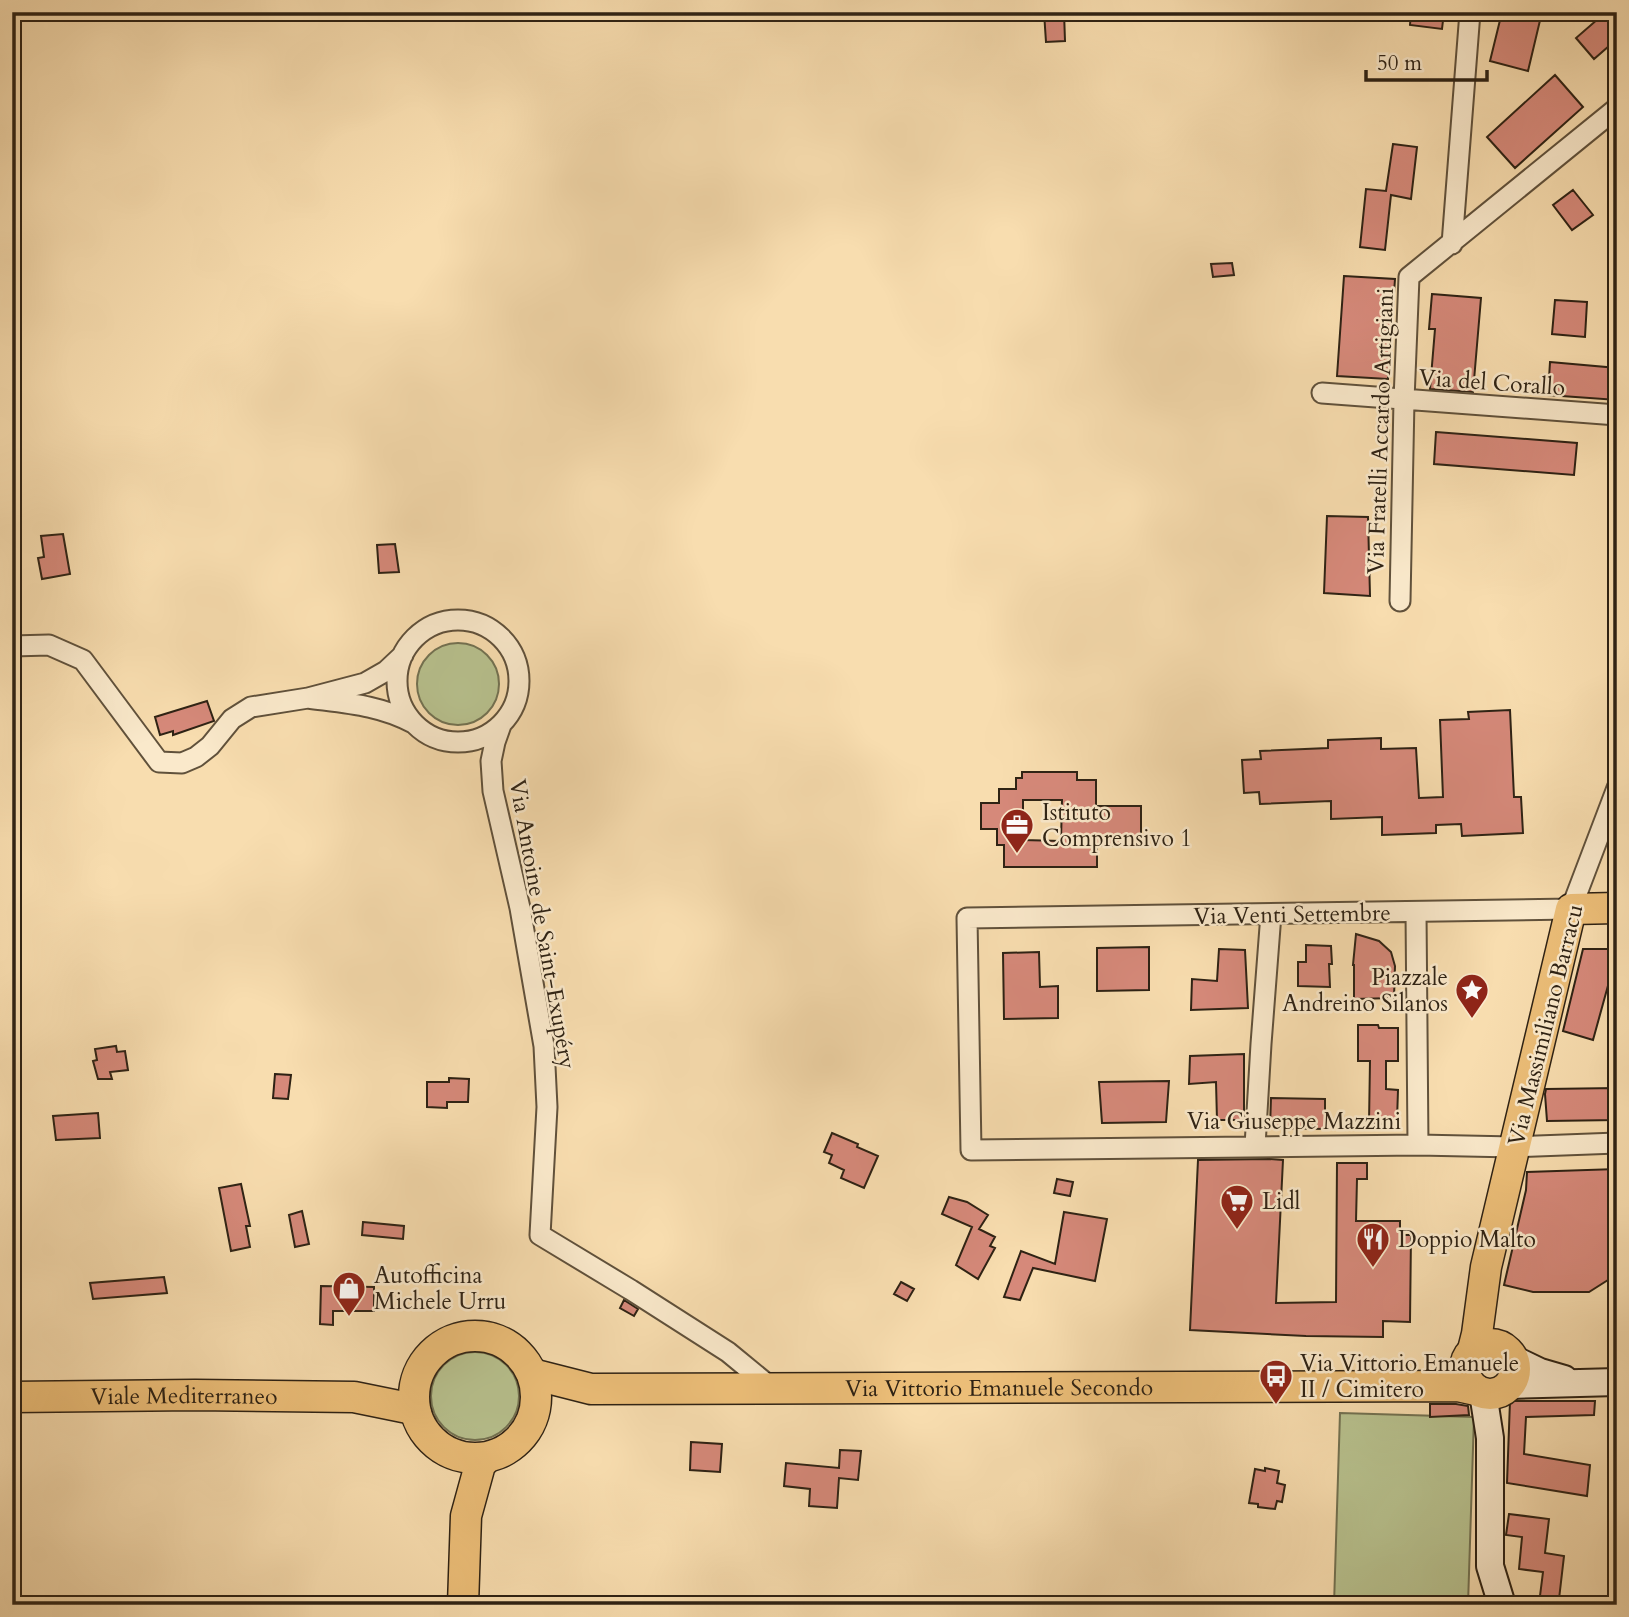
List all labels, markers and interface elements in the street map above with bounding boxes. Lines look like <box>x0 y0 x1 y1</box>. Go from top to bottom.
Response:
scale bar <box>1366 38 1487 82</box>
text: 50 m <box>1377 49 1422 78</box>
street label: Via Fratelli Accardo Artigiani <box>1360 287 1401 575</box>
street label: Via del Corallo <box>1418 362 1566 403</box>
street label: Via Antoine de Saint-Exupéry <box>502 777 583 1071</box>
place label: Istituto Comprensivo 1 <box>1042 797 1192 854</box>
office icon: Istituto Comprensivo 1 <box>998 806 1036 855</box>
street label: Via Venti Settembre <box>1193 897 1391 932</box>
street label: Via Massimiliano Barracu <box>1500 901 1591 1149</box>
place label: Piazzale Andreino Silanos <box>1282 962 1448 1019</box>
place icon: Piazzale Andreino Silanos <box>1453 971 1491 1020</box>
street label: Via Giuseppe Mazzini <box>1187 1106 1401 1137</box>
supermarket icon: Lidl <box>1218 1182 1256 1231</box>
place label: Lidl <box>1262 1186 1301 1217</box>
restaurant icon: Doppio Malto <box>1354 1220 1392 1269</box>
place label: Doppio Malto <box>1398 1224 1536 1255</box>
place label: Autofficina Michele Urru <box>374 1260 506 1317</box>
shop icon: Autofficina Michele Urru <box>330 1269 368 1318</box>
place label: Via Vittorio Emanuele II / Cimitero <box>1300 1348 1519 1405</box>
bus stop icon: Via Vittorio Emanuele II / Cimitero <box>1257 1357 1295 1406</box>
street label: Via Vittorio Emanuele Secondo <box>845 1372 1153 1404</box>
street label: Viale Mediterraneo <box>90 1380 278 1412</box>

